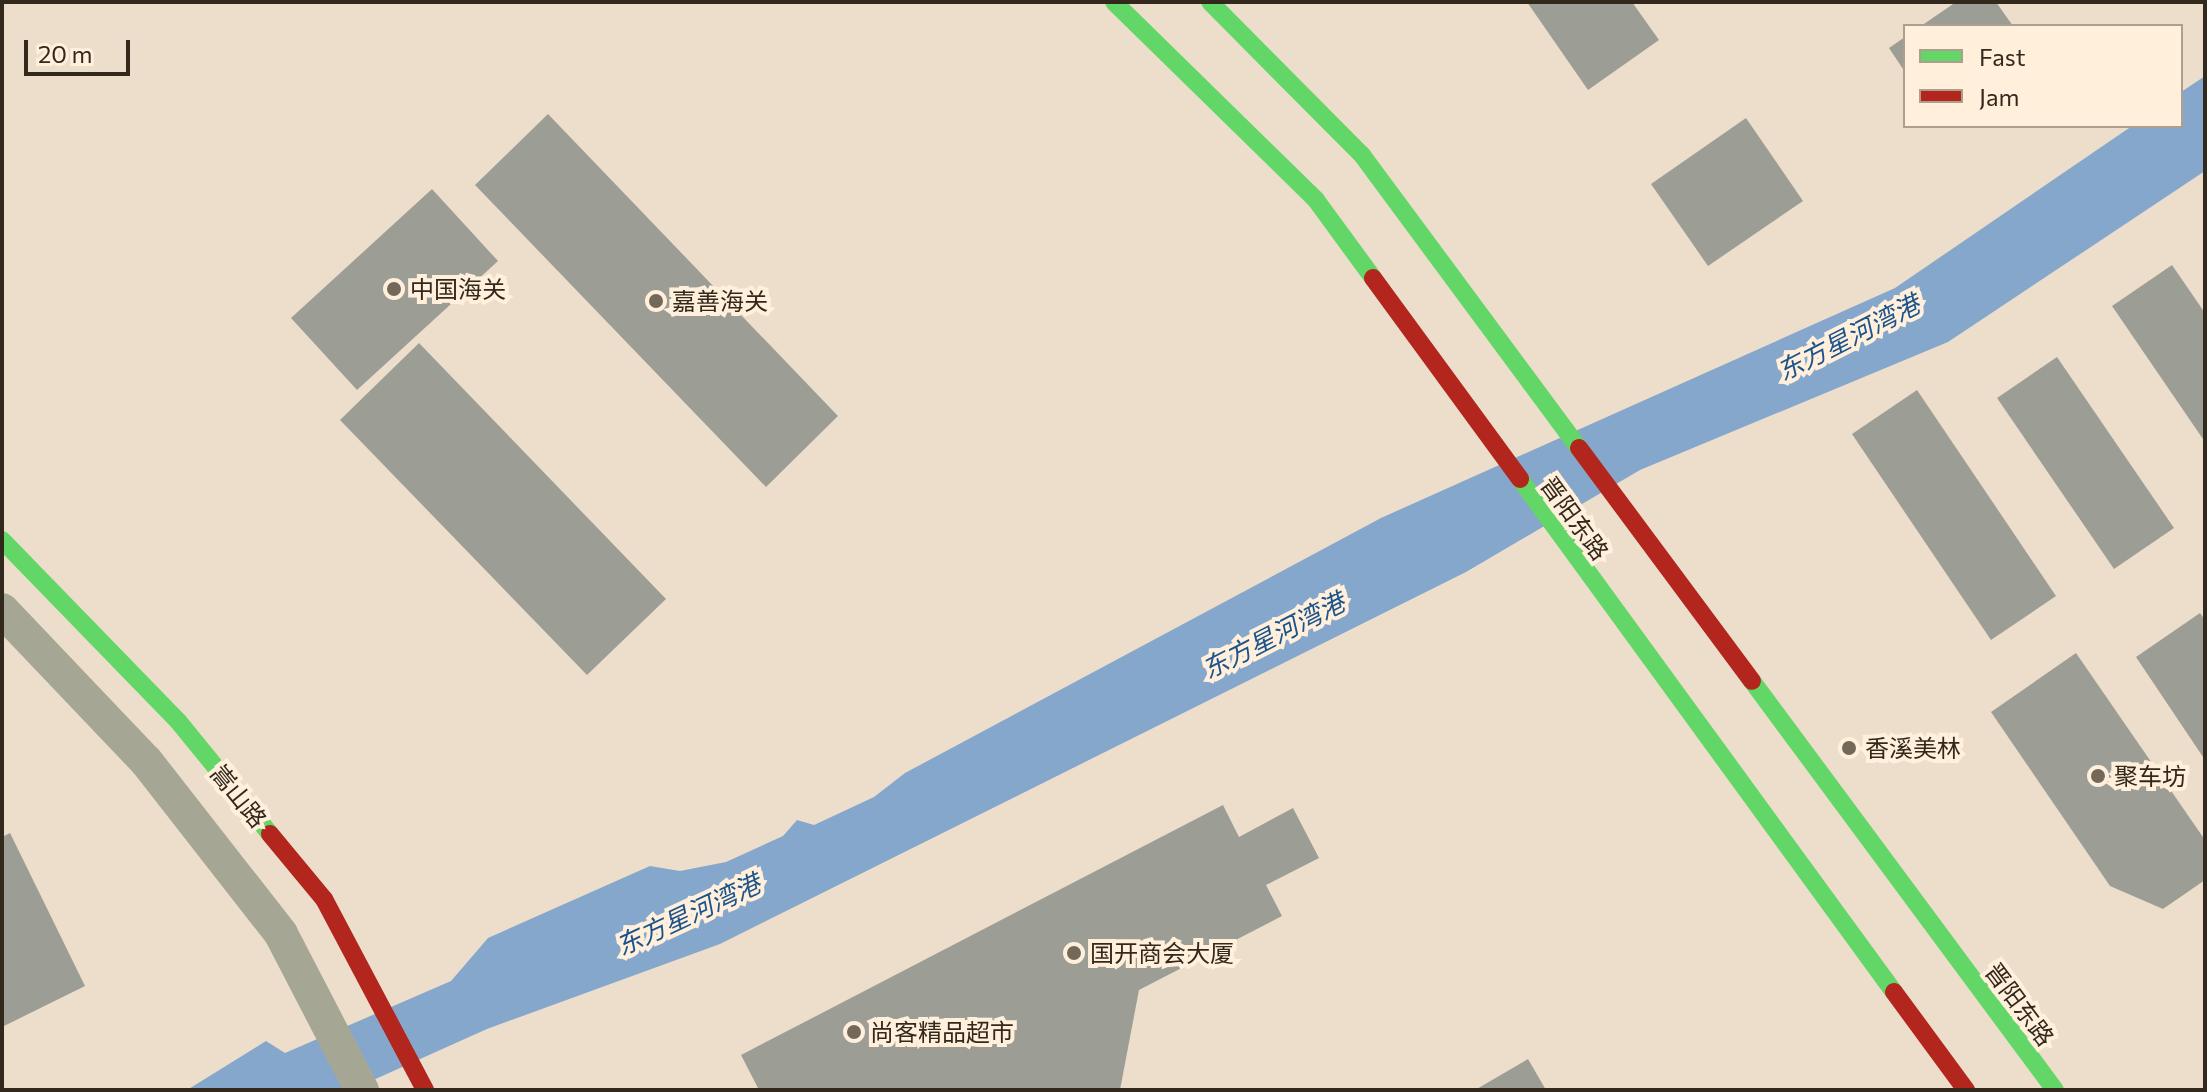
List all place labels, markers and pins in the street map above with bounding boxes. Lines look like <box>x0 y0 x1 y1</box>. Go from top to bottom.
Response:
place label: 中国海关 <box>410 275 506 303</box>
marker: 中国海关 <box>385 280 403 298</box>
place label: 嘉善海关 <box>672 287 768 315</box>
marker: 嘉善海关 <box>647 292 665 310</box>
place label: 香溪美林 <box>1865 734 1961 762</box>
marker: 香溪美林 <box>1840 739 1858 757</box>
place label: 聚车坊 <box>2114 762 2186 790</box>
marker: 聚车坊 <box>2089 767 2107 785</box>
place label: 国开商会大厦 <box>1090 939 1234 967</box>
marker: 国开商会大厦 <box>1065 944 1083 962</box>
place label: 尚客精品超市 <box>870 1018 1014 1046</box>
marker: 尚客精品超市 <box>845 1023 863 1041</box>

